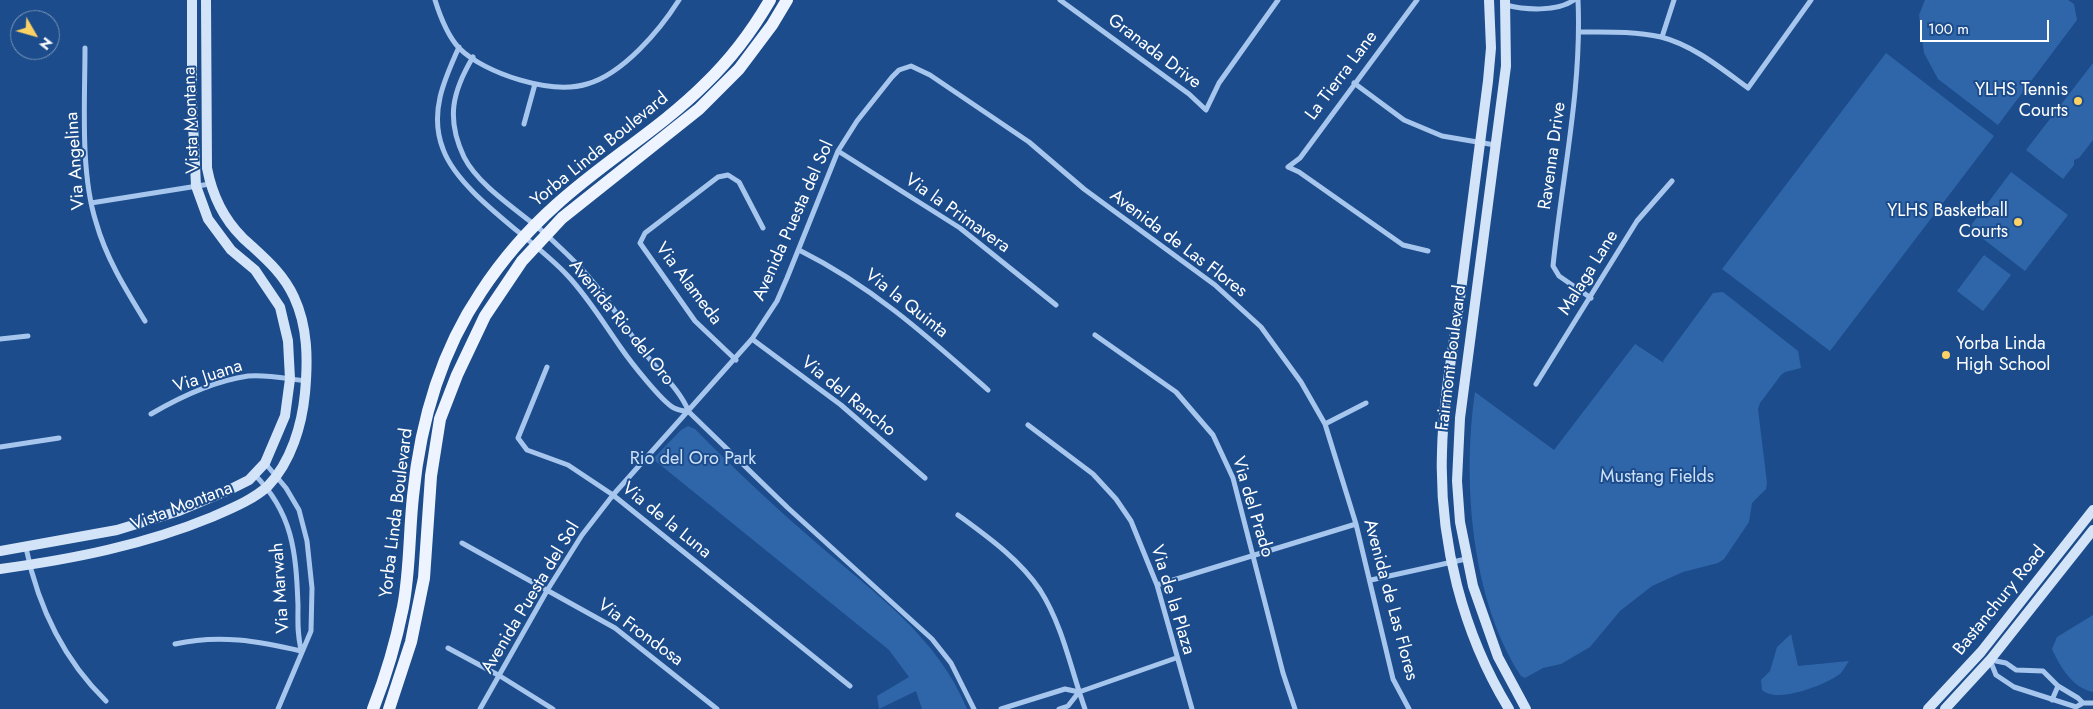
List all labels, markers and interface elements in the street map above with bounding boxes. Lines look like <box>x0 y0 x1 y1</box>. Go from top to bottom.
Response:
north arrow <box>10 10 60 60</box>
street label: Granada Drive <box>1103 10 1205 94</box>
scale bar <box>1923 10 2052 42</box>
text: 100 m <box>1928 18 1969 40</box>
street label: La Tierra Lane <box>1301 27 1383 125</box>
text: N <box>35 33 57 54</box>
street label: Vista Montana <box>179 66 205 174</box>
place label: YLHS Tennis Courts <box>1975 80 2068 122</box>
street label: Yorba Linda Boulevard <box>527 88 673 212</box>
marker: YLHS Tennis Courts <box>2072 95 2084 107</box>
street label: Ravenna Drive <box>1535 101 1571 211</box>
street label: Via Angelina <box>62 111 90 211</box>
street label: Avenida Puesta del Sol <box>749 138 839 304</box>
street label: Via la Primavera <box>900 170 1014 258</box>
street label: Avenida de Las Flores <box>1105 185 1251 303</box>
place label: YLHS Basketball Courts <box>1887 201 2008 243</box>
marker: YLHS Basketball Courts <box>2012 216 2024 228</box>
street label: Malaga Lane <box>1554 227 1624 319</box>
street label: Via Alameda <box>650 239 726 329</box>
street label: Avenida Rio del Oro <box>564 256 678 390</box>
street label: Via la Quinta <box>860 265 952 343</box>
street label: Fairmont Boulevard <box>1432 284 1472 432</box>
place label: Yorba Linda High School <box>1956 334 2050 376</box>
marker: Yorba Linda High School <box>1940 349 1952 361</box>
street label: Via del Rancho <box>796 352 900 442</box>
street label: Via Juana <box>171 356 245 398</box>
street label: Yorba Linda Boulevard <box>376 427 418 599</box>
park label: Rio del Oro Park <box>630 449 756 471</box>
street label: Via del Prado <box>1226 454 1278 560</box>
park label: Mustang Fields <box>1600 467 1714 489</box>
street label: Vista Montana <box>128 478 236 536</box>
street label: Via de la Luna <box>617 478 715 564</box>
street label: Avenida de Las Flores <box>1358 517 1422 683</box>
street label: Avenida Puesta del Sol <box>477 518 585 678</box>
street label: Via Marwah <box>267 542 295 634</box>
street label: Bastanchury Road <box>1949 542 2051 660</box>
street label: Via de la Plaza <box>1145 543 1199 657</box>
street label: Via Frondosa <box>593 595 687 671</box>

